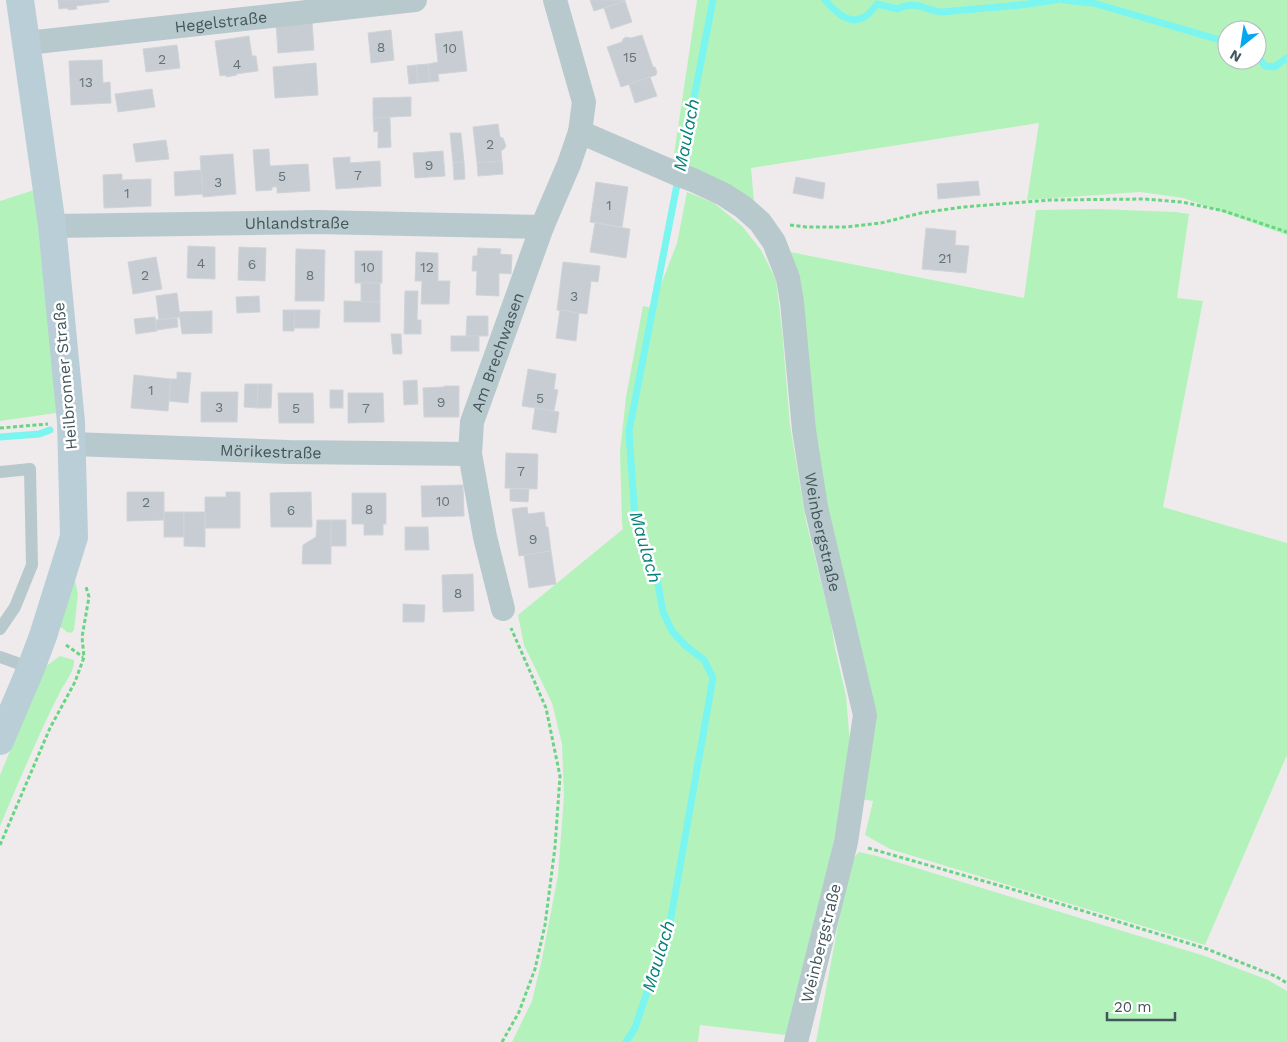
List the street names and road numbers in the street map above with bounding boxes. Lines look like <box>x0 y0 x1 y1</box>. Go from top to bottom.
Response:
street label: Hegelstraße <box>173 7 268 36</box>
street label: Uhlandstraße <box>244 212 350 233</box>
street label: Am Brechwasen <box>467 290 527 414</box>
street label: Heilbronner Straße <box>49 301 81 451</box>
street label: Mörikestraße <box>220 440 322 462</box>
street label: Weinbergstraße <box>801 471 845 594</box>
street label: Weinbergstraße <box>797 882 845 1004</box>

